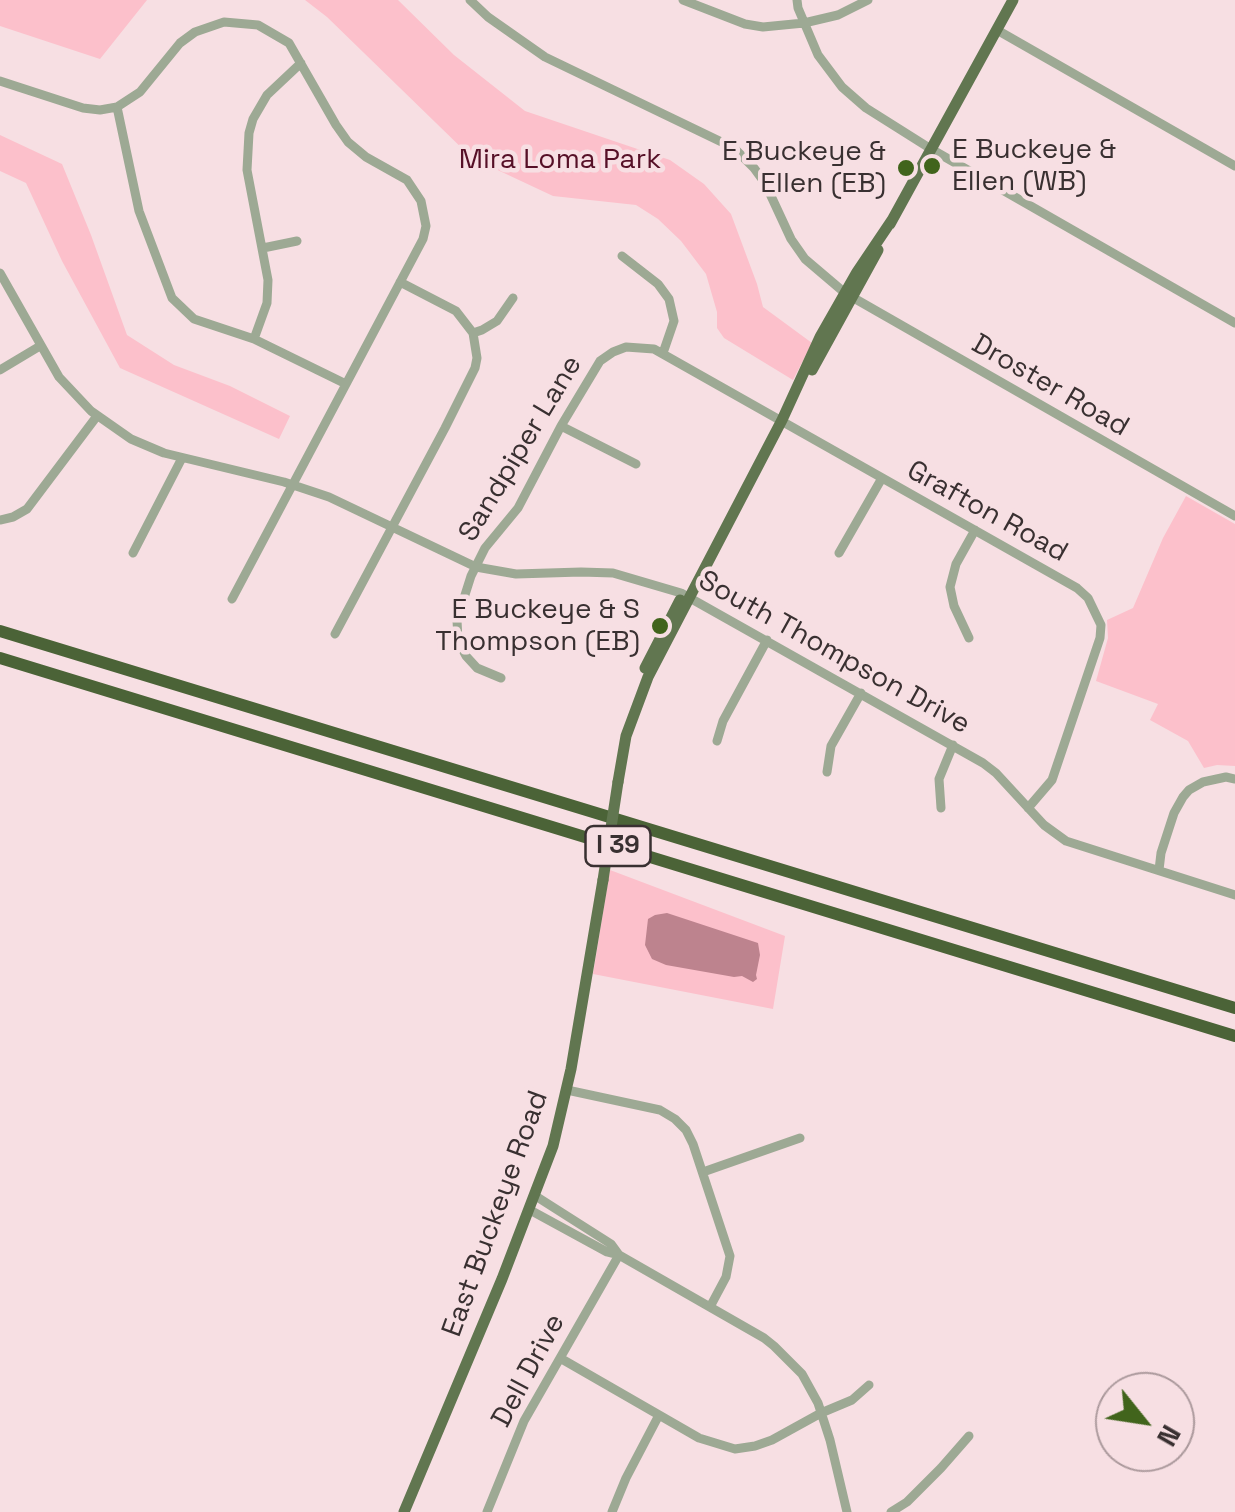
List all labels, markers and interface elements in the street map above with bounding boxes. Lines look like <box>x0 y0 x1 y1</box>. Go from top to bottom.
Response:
place label: E Buckeye & Ellen (WB) <box>952 133 1116 199</box>
place label: E Buckeye & Ellen (EB) <box>722 135 886 201</box>
park label: Mira Loma Park <box>459 143 661 177</box>
marker: E Buckeye & Ellen (WB) <box>921 155 943 177</box>
marker: E Buckeye & Ellen (EB) <box>895 157 917 179</box>
street label: Droster Road <box>965 328 1135 444</box>
street label: Sandpiper Lane <box>452 350 590 548</box>
street label: Grafton Road <box>901 454 1073 570</box>
street label: South Thompson Drive <box>692 564 976 742</box>
place label: E Buckeye & S Thompson (EB) <box>435 593 640 659</box>
marker: E Buckeye & S Thompson (EB) <box>649 615 671 637</box>
road number: I 39 <box>586 826 650 866</box>
street label: East Buckeye Road <box>436 1086 556 1342</box>
street label: Dell Drive <box>485 1309 573 1433</box>
north arrow <box>1095 1372 1195 1472</box>
text: N <box>1149 1419 1190 1453</box>

